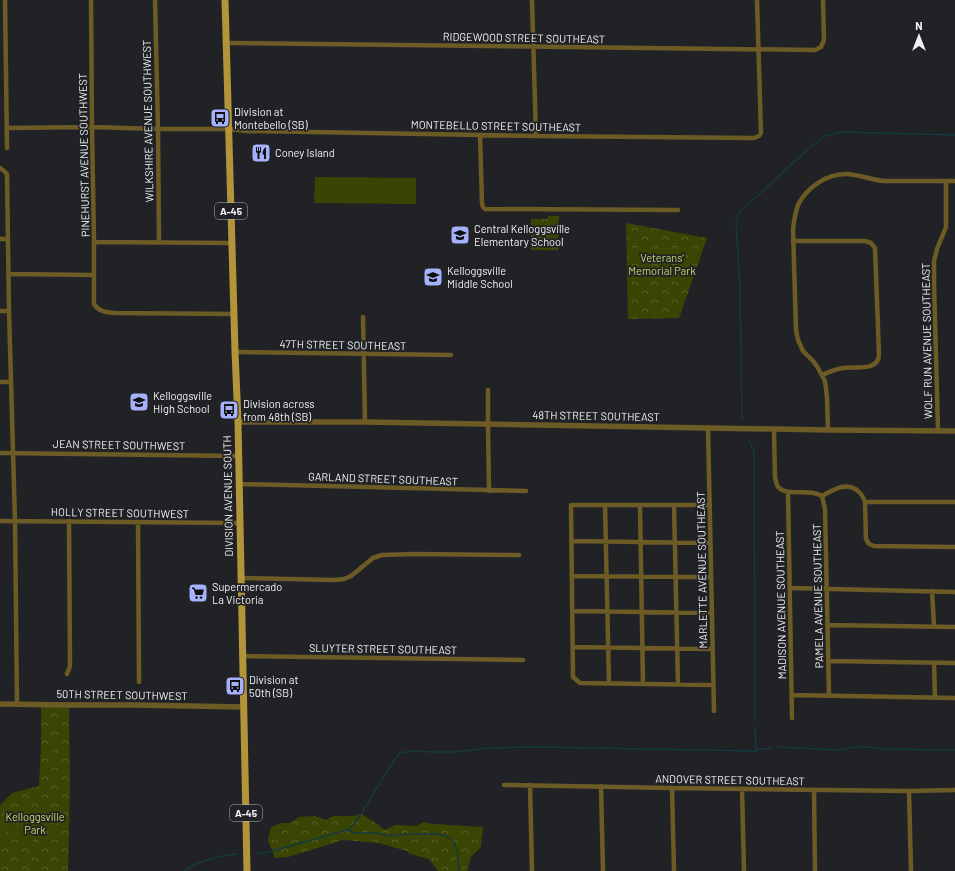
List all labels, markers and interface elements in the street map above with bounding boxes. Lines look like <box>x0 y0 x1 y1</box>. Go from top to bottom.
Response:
north arrow <box>899 16 939 56</box>
text: N <box>915 19 923 32</box>
street label: RIDGEWOOD STREET SOUTHEAST <box>443 30 605 45</box>
street label: WILKSHIRE AVENUE SOUTHWEST <box>140 40 155 202</box>
street label: PINEHURST AVENUE SOUTHWEST <box>76 73 91 237</box>
place label: Division at Montebello (SB) <box>234 105 308 131</box>
bus stop icon: Division at Montebello (SB) <box>209 107 231 129</box>
street label: MONTEBELLO STREET SOUTHEAST <box>411 118 581 133</box>
restaurant icon: Coney Island <box>250 142 272 164</box>
place label: Coney Island <box>275 146 335 159</box>
road number: A-45 <box>215 203 247 219</box>
place label: Central Kelloggsville Elementary School <box>474 222 570 248</box>
school or university icon: Central Kelloggsville Elementary School <box>449 224 471 246</box>
park label: Veterans' Memorial Park <box>628 251 696 277</box>
street label: WOLF RUN AVENUE SOUTHEAST <box>919 263 934 419</box>
place label: Kelloggsville Middle School <box>447 264 513 290</box>
school or university icon: Kelloggsville Middle School <box>422 266 444 288</box>
street label: 47TH STREET SOUTHEAST <box>280 337 407 352</box>
place label: Kelloggsville High School <box>153 389 212 415</box>
school or university icon: Kelloggsville High School <box>128 391 150 413</box>
place label: Division across from 48th (SB) <box>243 397 315 423</box>
bus stop icon: Division across from 48th (SB) <box>218 399 240 421</box>
street label: 48TH STREET SOUTHEAST <box>532 408 660 423</box>
street label: DIVISION AVENUE SOUTH <box>220 435 235 557</box>
street label: JEAN STREET SOUTHWEST <box>53 437 185 452</box>
street label: GARLAND STREET SOUTHEAST <box>308 469 458 488</box>
street label: MARLETTE AVENUE SOUTHEAST <box>694 491 709 649</box>
street label: HOLLY STREET SOUTHWEST <box>51 505 189 520</box>
street label: PAMELA AVENUE SOUTHEAST <box>810 523 825 669</box>
street label: MADISON AVENUE SOUTHEAST <box>773 530 788 680</box>
place label: Supermercado La Victoria <box>212 580 282 606</box>
supermarket icon: Supermercado La Victoria <box>187 582 209 604</box>
street label: SLUYTER STREET SOUTHEAST <box>309 641 457 656</box>
place label: Division at 50th (SB) <box>249 673 298 699</box>
bus stop icon: Division at 50th (SB) <box>224 675 246 697</box>
street label: 50TH STREET SOUTHWEST <box>56 687 188 702</box>
street label: ANDOVER STREET SOUTHEAST <box>655 772 805 787</box>
road number: A-45 <box>230 805 262 821</box>
park label: Kelloggsville Park <box>5 810 65 836</box>

